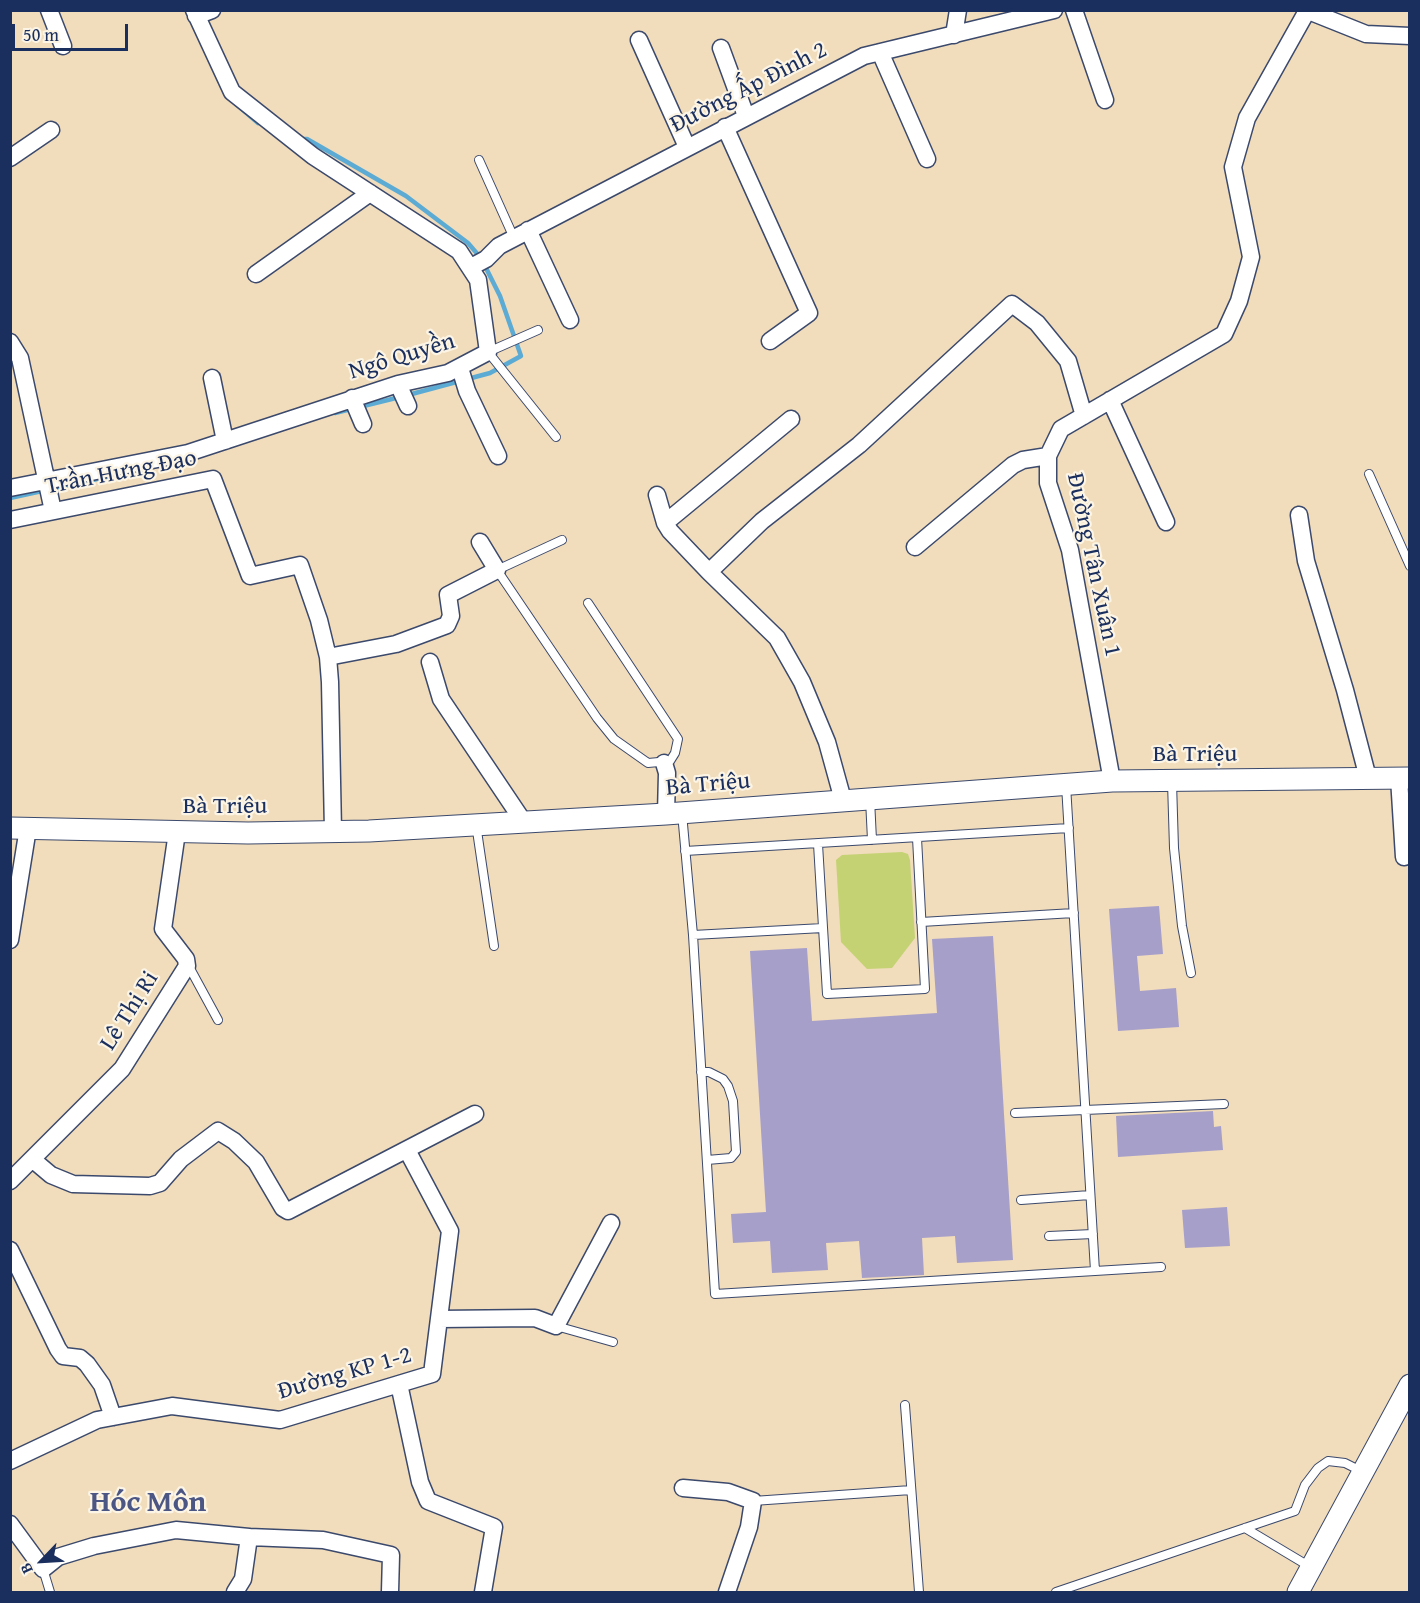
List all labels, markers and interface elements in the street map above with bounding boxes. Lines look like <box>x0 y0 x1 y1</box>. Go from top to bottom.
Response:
scale bar <box>15 12 130 50</box>
text: 50 m <box>23 21 59 48</box>
street label: Đường Ấp Đình 2 <box>666 36 832 140</box>
street label: Ngô Quyền <box>345 327 459 387</box>
street label: Trần Hưng Đạo <box>43 444 199 502</box>
street label: Đường Tân Xuân 1 <box>1059 471 1127 659</box>
street label: Bà Triệu <box>1153 741 1237 769</box>
street label: Bà Triệu <box>665 767 751 803</box>
street label: Bà Triệu <box>183 793 267 821</box>
street label: Lê Thị Ri <box>95 966 165 1056</box>
street label: Đường KP 1-2 <box>275 1341 415 1407</box>
district label: Hóc Môn <box>90 1485 206 1521</box>
north arrow <box>12 1531 72 1591</box>
text: B <box>13 1559 39 1578</box>

